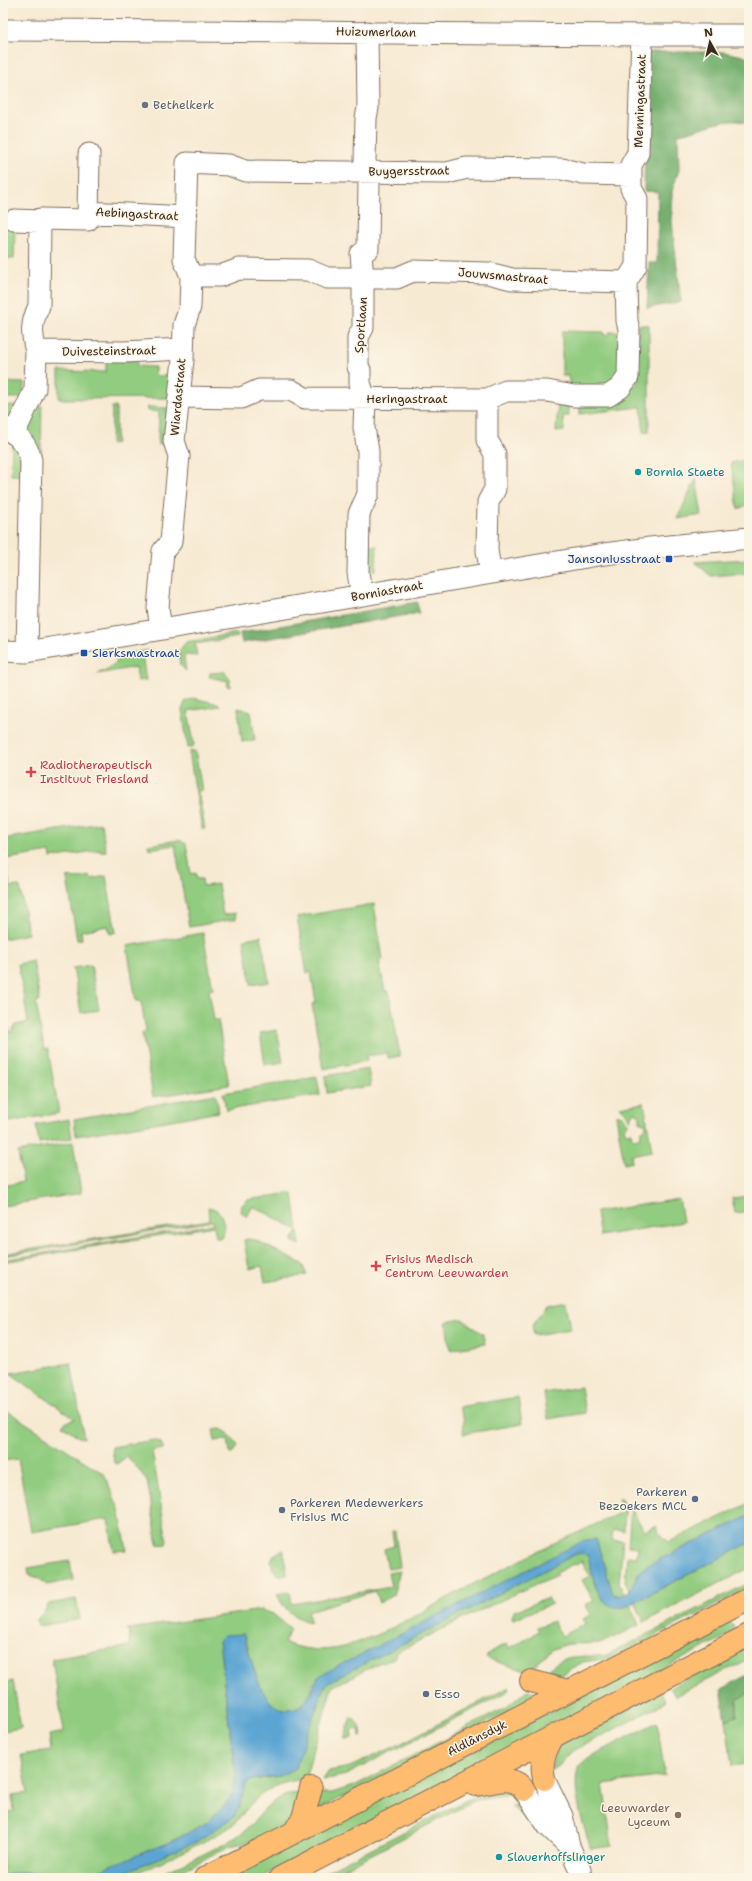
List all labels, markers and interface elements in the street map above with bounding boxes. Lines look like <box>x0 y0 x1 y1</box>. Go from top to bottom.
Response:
north arrow <box>690 22 730 62</box>
street label: Huizumerlaan <box>336 23 416 41</box>
text: N <box>703 25 714 41</box>
street label: Menningastraat <box>630 54 650 148</box>
place label: Bethelkerk <box>153 97 215 113</box>
marker: Bethelkerk <box>140 100 150 110</box>
street label: Buygersstraat <box>368 162 450 180</box>
street label: Aebingastraat <box>95 204 179 224</box>
street label: Jouwsmastraat <box>457 264 549 288</box>
street label: Sportlaan <box>351 296 371 354</box>
street label: Duivesteinstraat <box>62 342 156 360</box>
street label: Wiardastraat <box>167 357 189 437</box>
street label: Heringastraat <box>366 391 448 407</box>
place label: Bornia Staete <box>646 464 725 480</box>
marker: Bornia Staete <box>633 467 643 477</box>
place label: Jansoniusstraat <box>568 551 661 567</box>
marker: Jansoniusstraat <box>664 554 674 564</box>
street label: Borniastraat <box>350 577 424 605</box>
place label: Sierksmastraat <box>92 645 180 661</box>
marker: Sierksmastraat <box>79 648 89 658</box>
place label: Radiotherapeutisch Instituut Friesland <box>40 757 152 787</box>
marker: Radiotherapeutisch Instituut Friesland <box>25 766 37 778</box>
place label: Frisius Medisch Centrum Leeuwarden <box>385 1251 509 1281</box>
marker: Frisius Medisch Centrum Leeuwarden <box>370 1260 382 1272</box>
place label: Parkeren Bezoekers MCL <box>599 1484 687 1514</box>
marker: Parkeren Bezoekers MCL <box>690 1494 700 1504</box>
place label: Parkeren Medewerkers Frisius MC <box>290 1495 424 1525</box>
marker: Parkeren Medewerkers Frisius MC <box>277 1505 287 1515</box>
place label: Esso <box>434 1686 460 1702</box>
marker: Esso <box>421 1689 431 1699</box>
street label: Aldlânsdyk <box>444 1716 510 1760</box>
place label: Leeuwarder Lyceum <box>601 1800 670 1830</box>
marker: Leeuwarder Lyceum <box>673 1810 683 1820</box>
place label: Slauerhoffslinger <box>507 1849 606 1865</box>
marker: Slauerhoffslinger <box>494 1852 504 1862</box>

